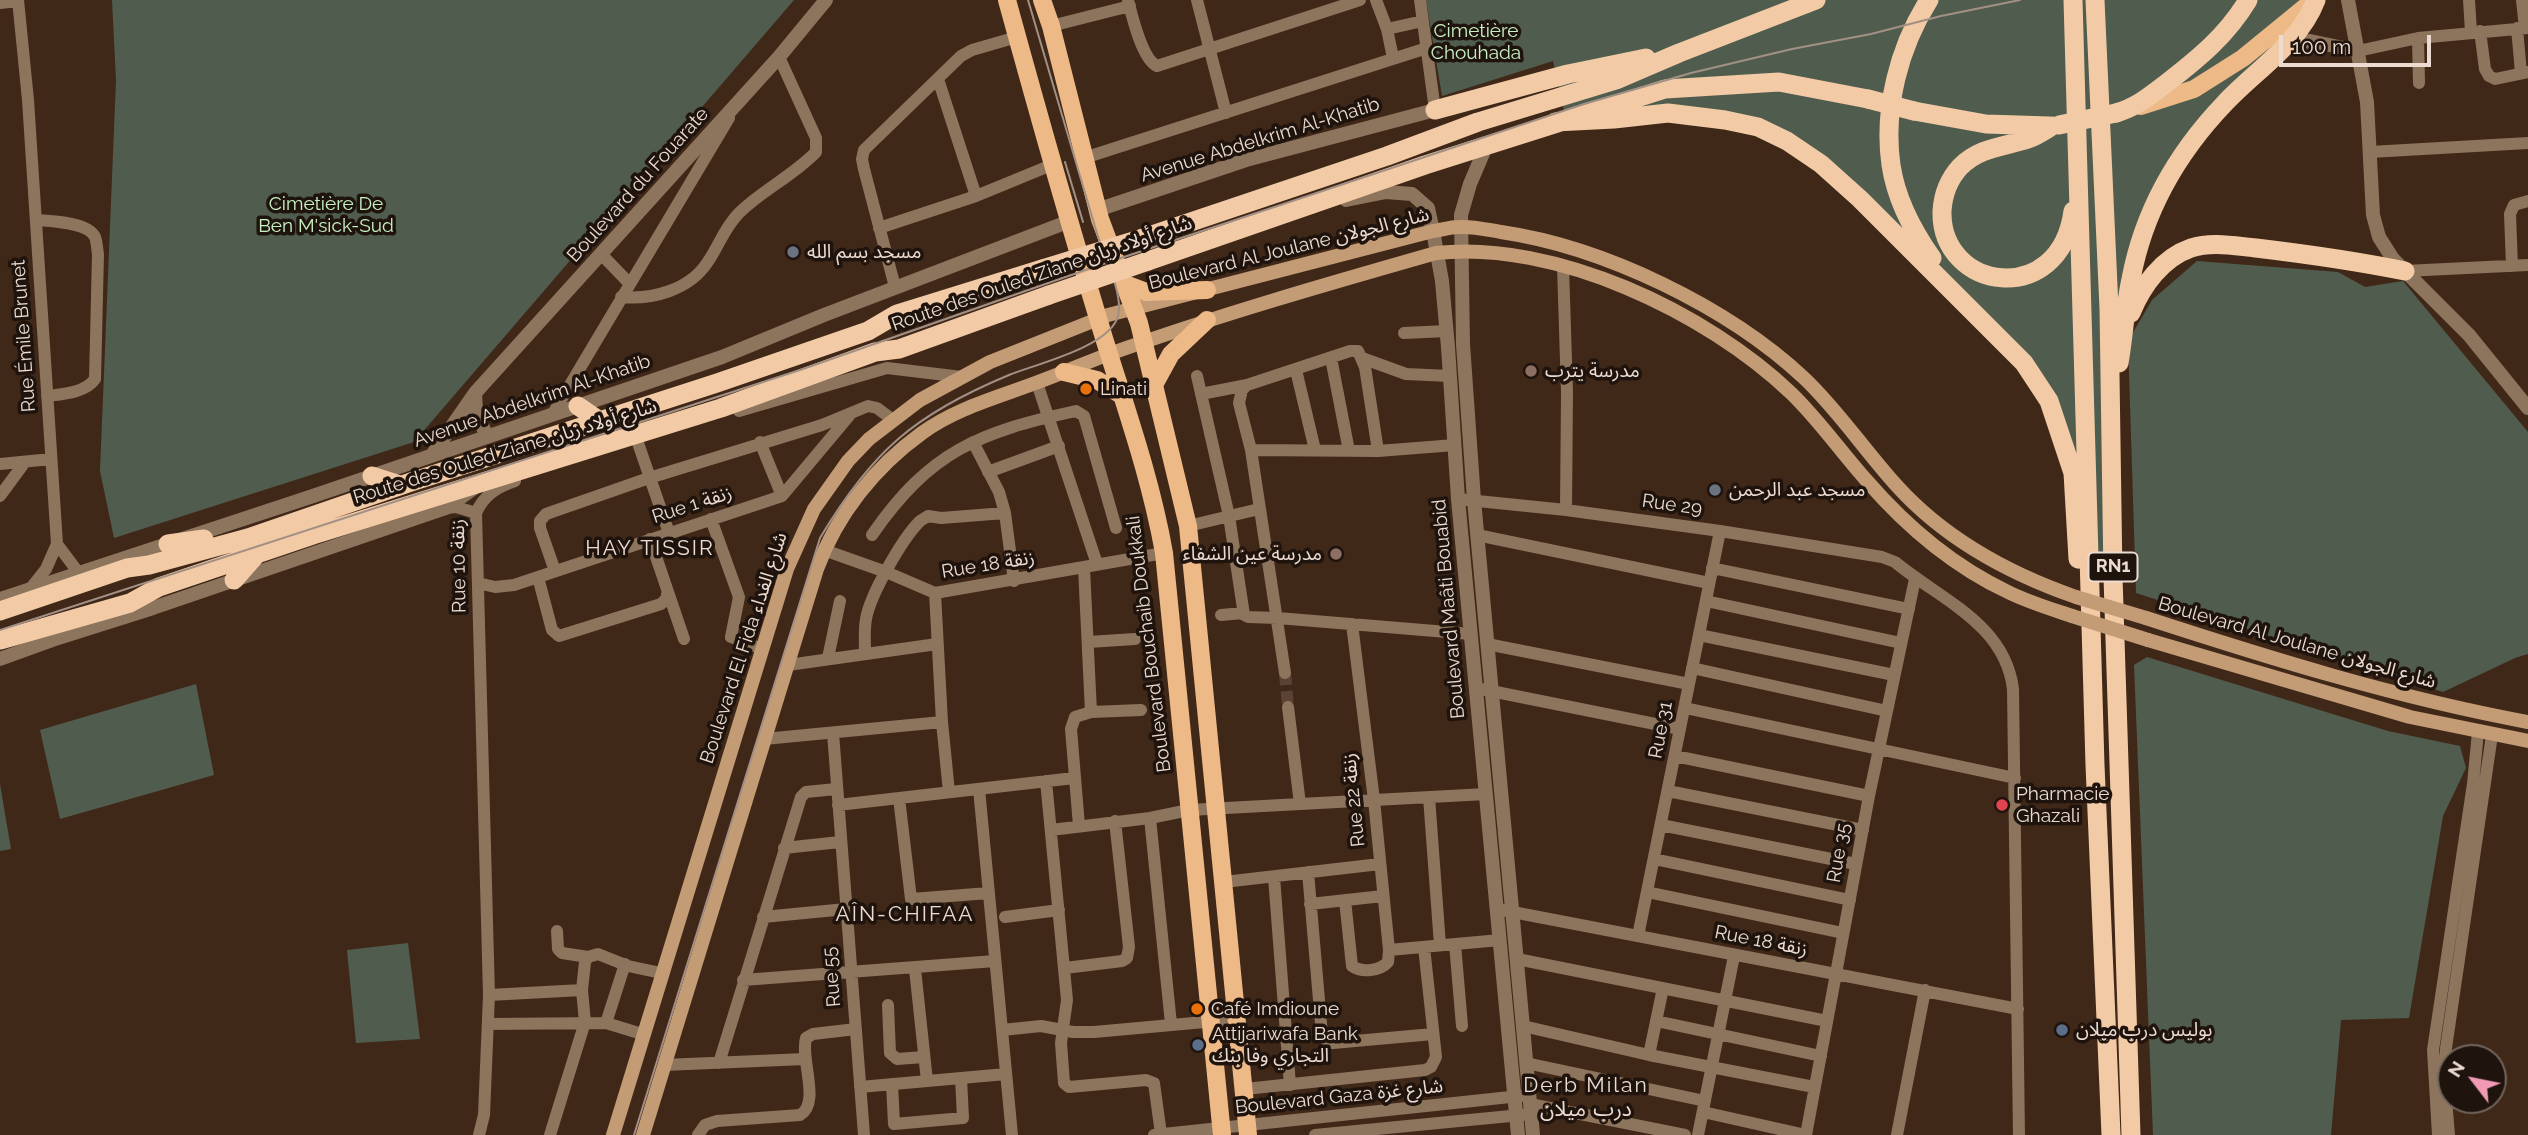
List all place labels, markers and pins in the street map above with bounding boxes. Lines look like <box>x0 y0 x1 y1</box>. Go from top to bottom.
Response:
place label: مسجد بسم الله <box>807 241 921 263</box>
marker: مسجد بسم الله <box>785 244 801 260</box>
place label: مدرسة يترب <box>1545 360 1640 382</box>
marker: مدرسة يترب <box>1523 363 1539 379</box>
place label: Linati <box>1100 378 1147 400</box>
marker: Linati <box>1078 381 1094 397</box>
place label: مسجد عبد الرحمن <box>1729 479 1865 501</box>
marker: مسجد عبد الرحمن <box>1707 482 1723 498</box>
place label: مدرسة عين الشفاء <box>1183 543 1322 565</box>
marker: مدرسة عين الشفاء <box>1328 546 1344 562</box>
place label: Pharmacie Ghazali <box>2016 783 2109 827</box>
marker: Pharmacie Ghazali <box>1994 797 2010 813</box>
place label: Café Imdioune <box>1211 998 1339 1020</box>
marker: Café Imdioune <box>1189 1001 1205 1017</box>
place label: بوليس درب ميلان <box>2076 1019 2212 1041</box>
marker: بوليس درب ميلان <box>2054 1022 2070 1038</box>
place label: Attijariwafa Bank التجاري وفا بنك <box>1212 1023 1358 1067</box>
marker: Attijariwafa Bank التجاري وفا بنك <box>1190 1037 1206 1053</box>

